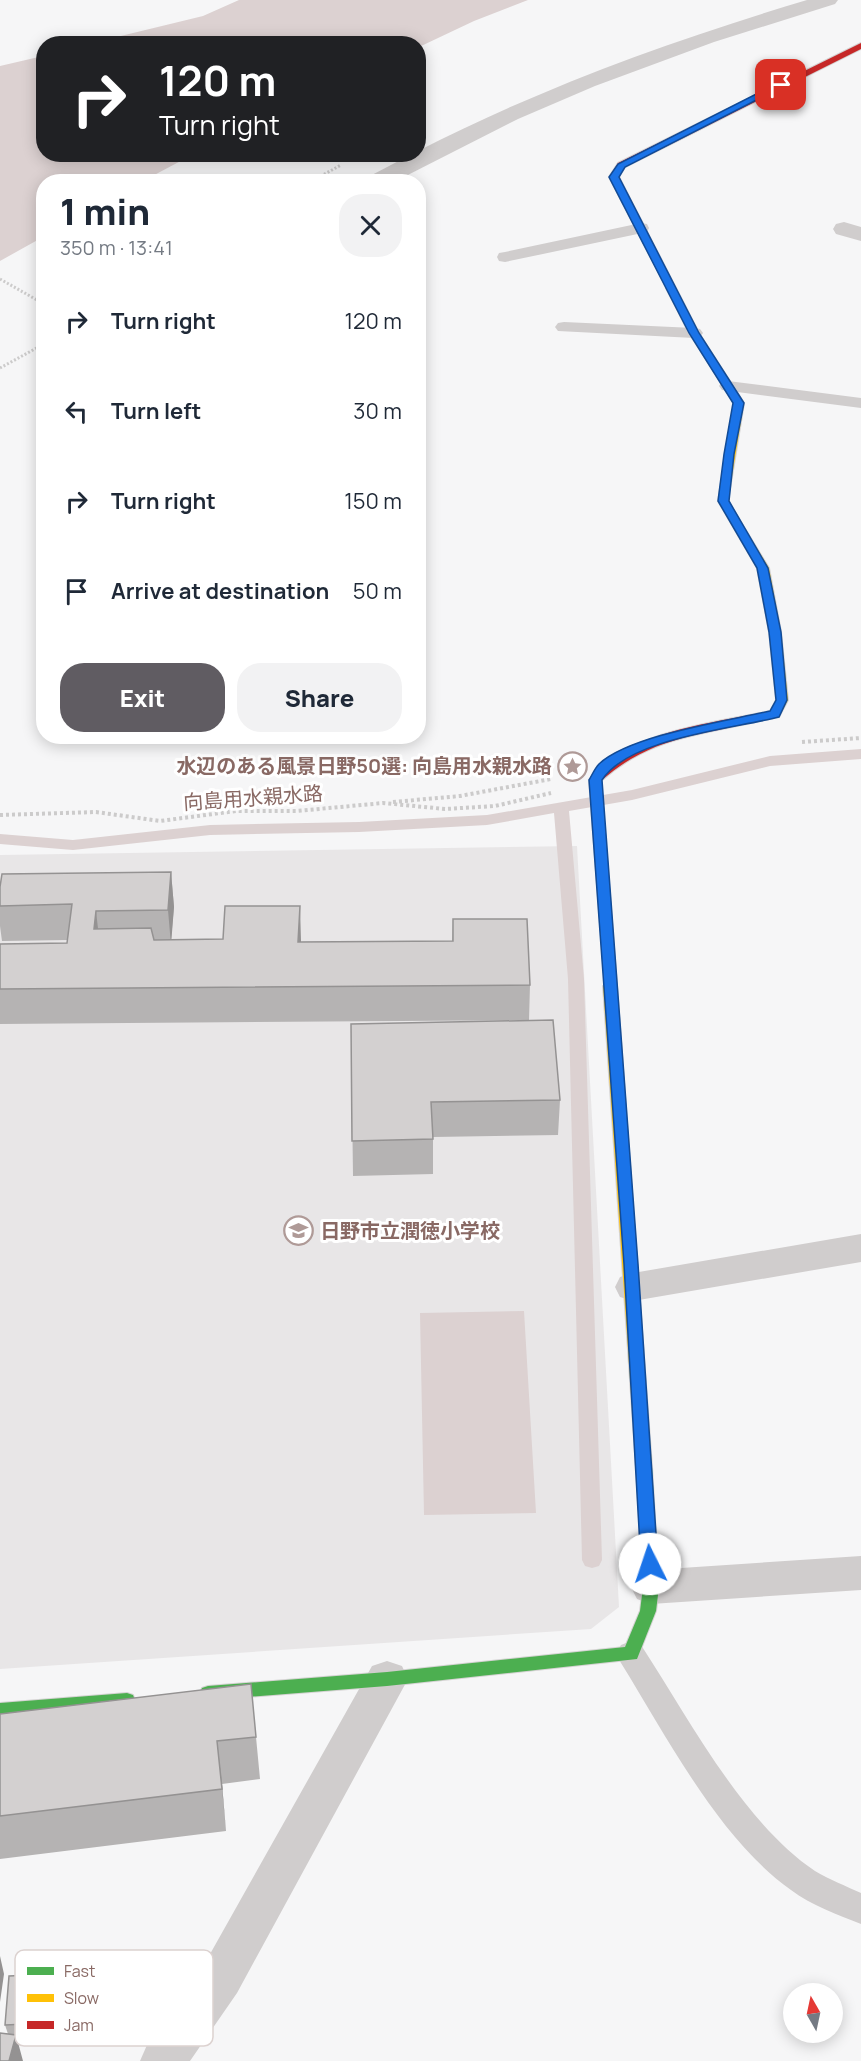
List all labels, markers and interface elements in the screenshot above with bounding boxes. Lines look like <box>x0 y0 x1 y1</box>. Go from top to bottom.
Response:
text: 120 m <box>159 51 276 109</box>
pin <box>755 59 806 110</box>
icon: right <box>60 60 138 138</box>
icon: arrive <box>764 68 797 101</box>
text: Turn right <box>159 106 280 143</box>
text: 1 min <box>60 187 150 236</box>
button: close <box>339 194 402 257</box>
text: 350 m · 13:41 <box>60 234 173 261</box>
icon: right <box>60 305 93 338</box>
text: Turn right <box>111 306 216 336</box>
text: 120 m <box>344 306 402 336</box>
icon: left <box>60 395 93 428</box>
text: Turn left <box>111 396 201 426</box>
text: 30 m <box>353 396 402 426</box>
icon: right <box>60 485 93 518</box>
text: Turn right <box>111 486 216 516</box>
text: 150 m <box>344 486 402 516</box>
icon: arrive <box>60 575 93 608</box>
text: Arrive at destination <box>111 576 329 606</box>
text: 50 m <box>353 576 402 606</box>
button: Exit <box>60 663 225 732</box>
button: Share <box>237 663 402 732</box>
place icon: 水辺のある風景日野50選: 向島用水親水路 <box>557 750 589 782</box>
place label: 水辺のある風景日野50選: 向島用水親水路 <box>176 752 552 779</box>
street label: 向島用水親水路 <box>182 779 324 816</box>
school or university icon: 日野市立潤徳小学校 <box>283 1215 315 1247</box>
place label: 日野市立潤徳小学校 <box>320 1217 500 1244</box>
position arrow <box>618 1532 682 1596</box>
legend <box>15 1950 213 2046</box>
text: Fast <box>64 1960 95 1982</box>
north arrow <box>783 1983 843 2043</box>
map controls <box>783 1983 843 2043</box>
text: Slow <box>64 1987 99 2009</box>
text: Jam <box>64 2014 94 2036</box>

